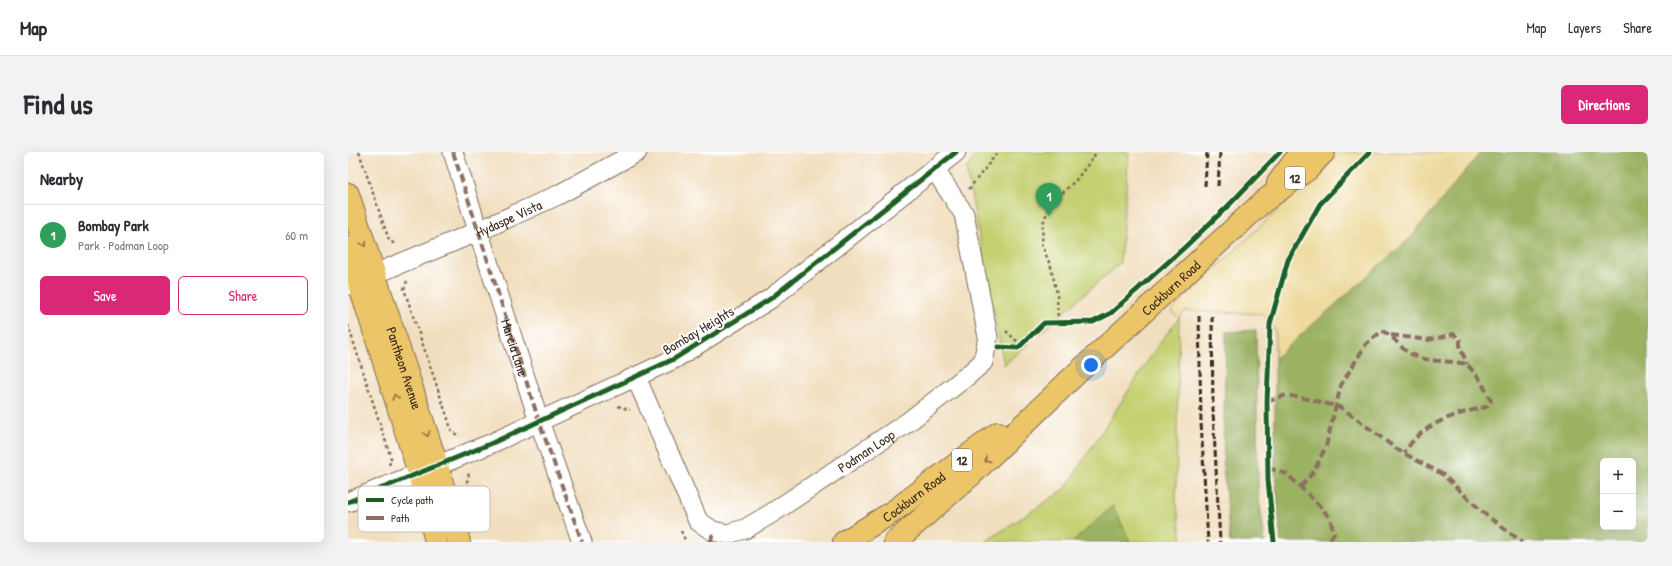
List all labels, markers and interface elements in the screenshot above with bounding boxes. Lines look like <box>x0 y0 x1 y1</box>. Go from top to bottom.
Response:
text: Map <box>20 15 47 41</box>
text: Map <box>1526 18 1546 37</box>
text: Layers <box>1568 18 1601 37</box>
text: Share <box>1623 18 1652 37</box>
text: Find us <box>24 85 93 123</box>
button: Directions <box>1561 85 1648 124</box>
text: Nearby <box>40 167 83 190</box>
road number: 12 <box>1285 167 1305 189</box>
pin: 1 <box>1036 183 1062 216</box>
street label: Hydaspe Vista <box>472 194 545 241</box>
text: Bombay Park <box>78 215 149 236</box>
text: 1 <box>51 226 55 244</box>
text: 60 m <box>285 226 308 244</box>
text: Park · Podman Loop <box>78 236 169 254</box>
one-way arrow <box>360 241 368 248</box>
street label: Cockburn Road <box>1137 255 1204 319</box>
button: Save <box>40 276 170 315</box>
button: Share <box>178 276 308 315</box>
street label: Bombay Heights <box>659 301 738 360</box>
street label: Marcia Lane <box>497 316 534 379</box>
street label: Pantheon Avenue <box>383 324 428 412</box>
your location <box>1081 355 1101 375</box>
one-way arrow <box>391 393 400 400</box>
street label: Podman Loop <box>833 424 899 476</box>
one-way arrow <box>422 431 431 438</box>
road number: 12 <box>952 449 972 471</box>
one-way arrow <box>984 455 992 463</box>
map controls <box>1600 458 1636 530</box>
button: + <box>1600 458 1636 494</box>
street label: Cockburn Road <box>878 466 949 526</box>
legend <box>358 486 490 532</box>
text: Cycle path <box>391 493 434 507</box>
button: − <box>1600 494 1636 530</box>
text: Path <box>391 511 409 525</box>

